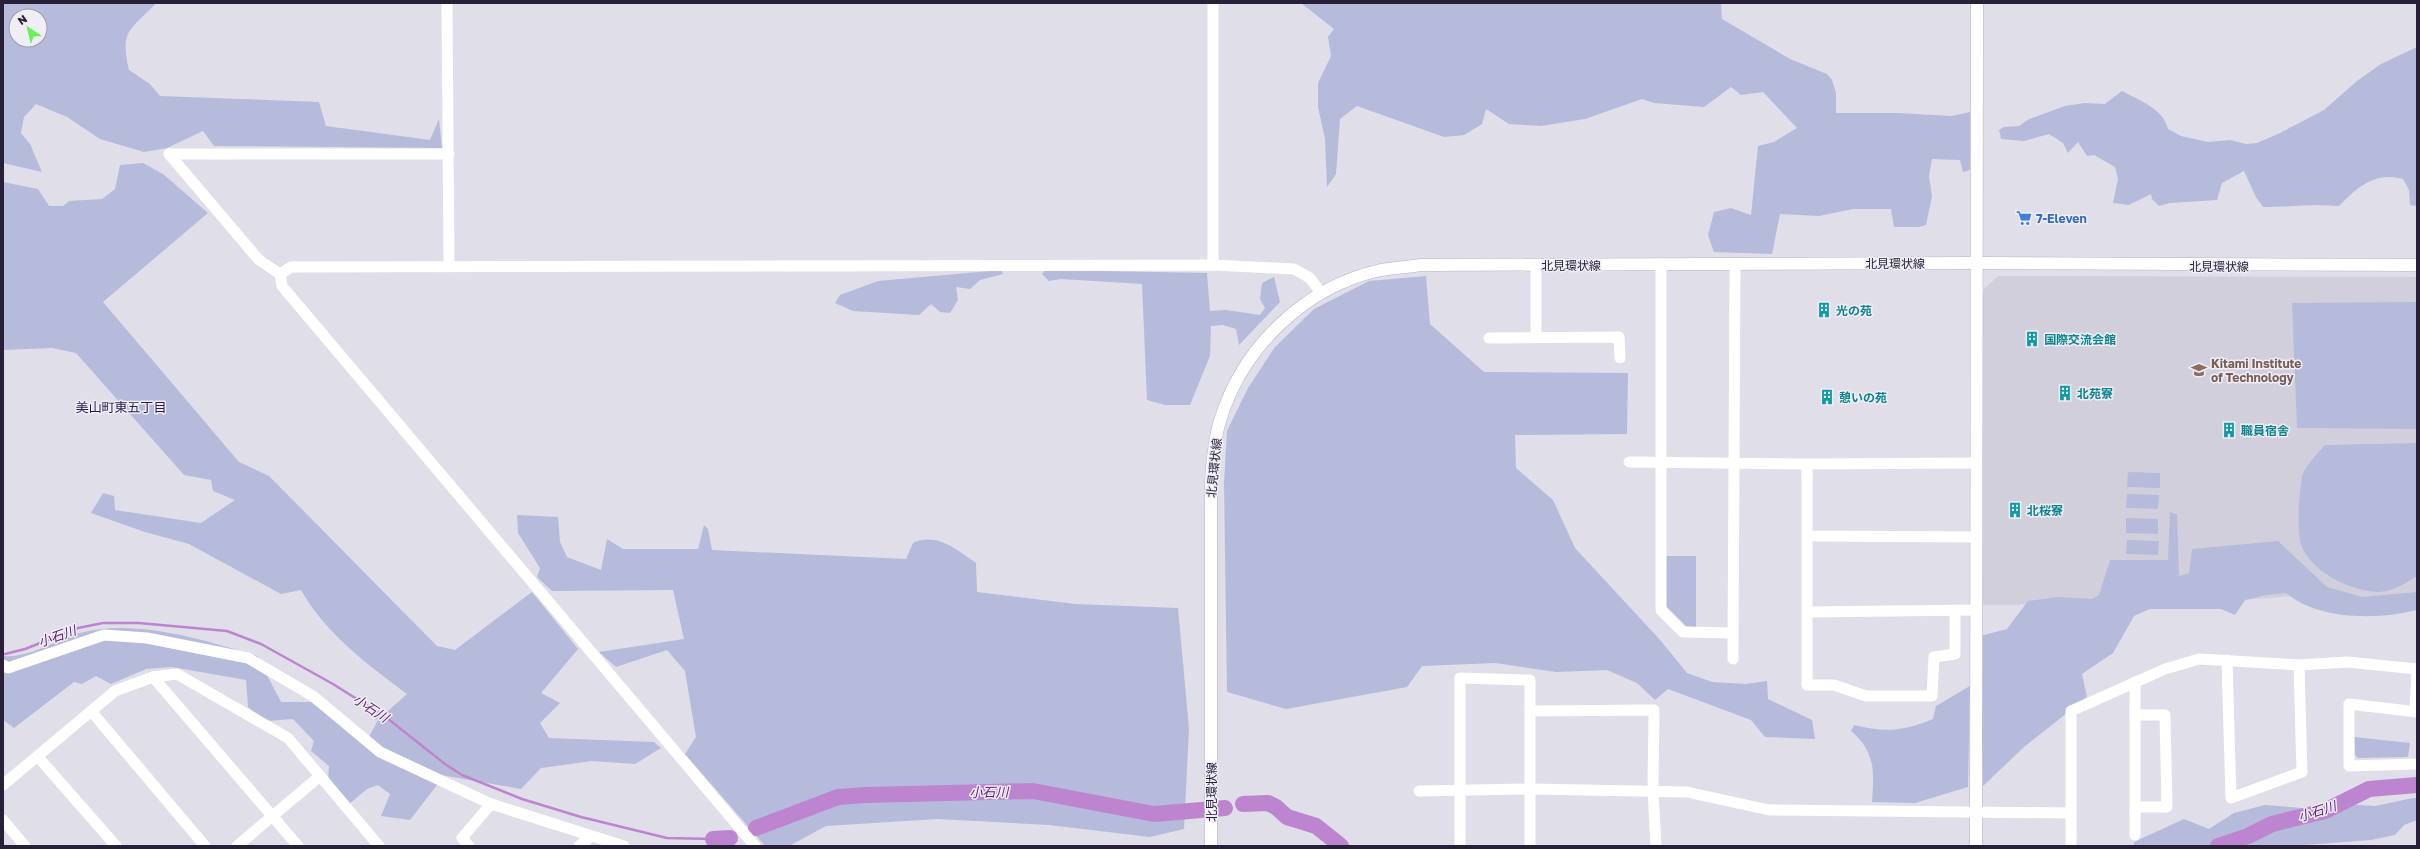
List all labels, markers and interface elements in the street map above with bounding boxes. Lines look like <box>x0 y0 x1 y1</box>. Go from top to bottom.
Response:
north arrow <box>8 8 48 48</box>
text: N <box>15 12 29 27</box>
supermarket icon: 7-Eleven <box>2015 209 2033 227</box>
place label: 7-Eleven <box>2036 211 2087 226</box>
street label: 北見環状線 <box>1865 256 1925 271</box>
street label: 北見環状線 <box>1541 258 1601 273</box>
street label: 北見環状線 <box>2189 259 2249 274</box>
building icon: 光の苑 <box>1815 301 1833 319</box>
place label: 光の苑 <box>1836 303 1872 318</box>
building icon: 国際交流会館 <box>2023 330 2041 348</box>
place label: 国際交流会館 <box>2044 332 2116 347</box>
place label: Kitami Institute of Technology <box>2211 356 2301 385</box>
school or university icon: Kitami Institute of Technology <box>2190 361 2208 379</box>
building icon: 北苑寮 <box>2056 384 2074 402</box>
place label: 北苑寮 <box>2077 386 2113 401</box>
building icon: 憩いの苑 <box>1818 388 1836 406</box>
place label: 憩いの苑 <box>1839 390 1887 405</box>
district label: 美山町東五丁目 <box>75 399 167 415</box>
building icon: 職員宿舎 <box>2220 421 2238 439</box>
place label: 職員宿舎 <box>2241 423 2289 438</box>
street label: 北見環状線 <box>1203 437 1225 499</box>
building icon: 北桜寮 <box>2006 501 2024 519</box>
place label: 北桜寮 <box>2027 503 2063 518</box>
water label: 小石川 <box>36 621 80 650</box>
water label: 小石川 <box>350 691 393 726</box>
street label: 北見環状線 <box>1204 762 1219 822</box>
water label: 小石川 <box>969 784 1011 800</box>
water label: 小石川 <box>2296 797 2340 825</box>

